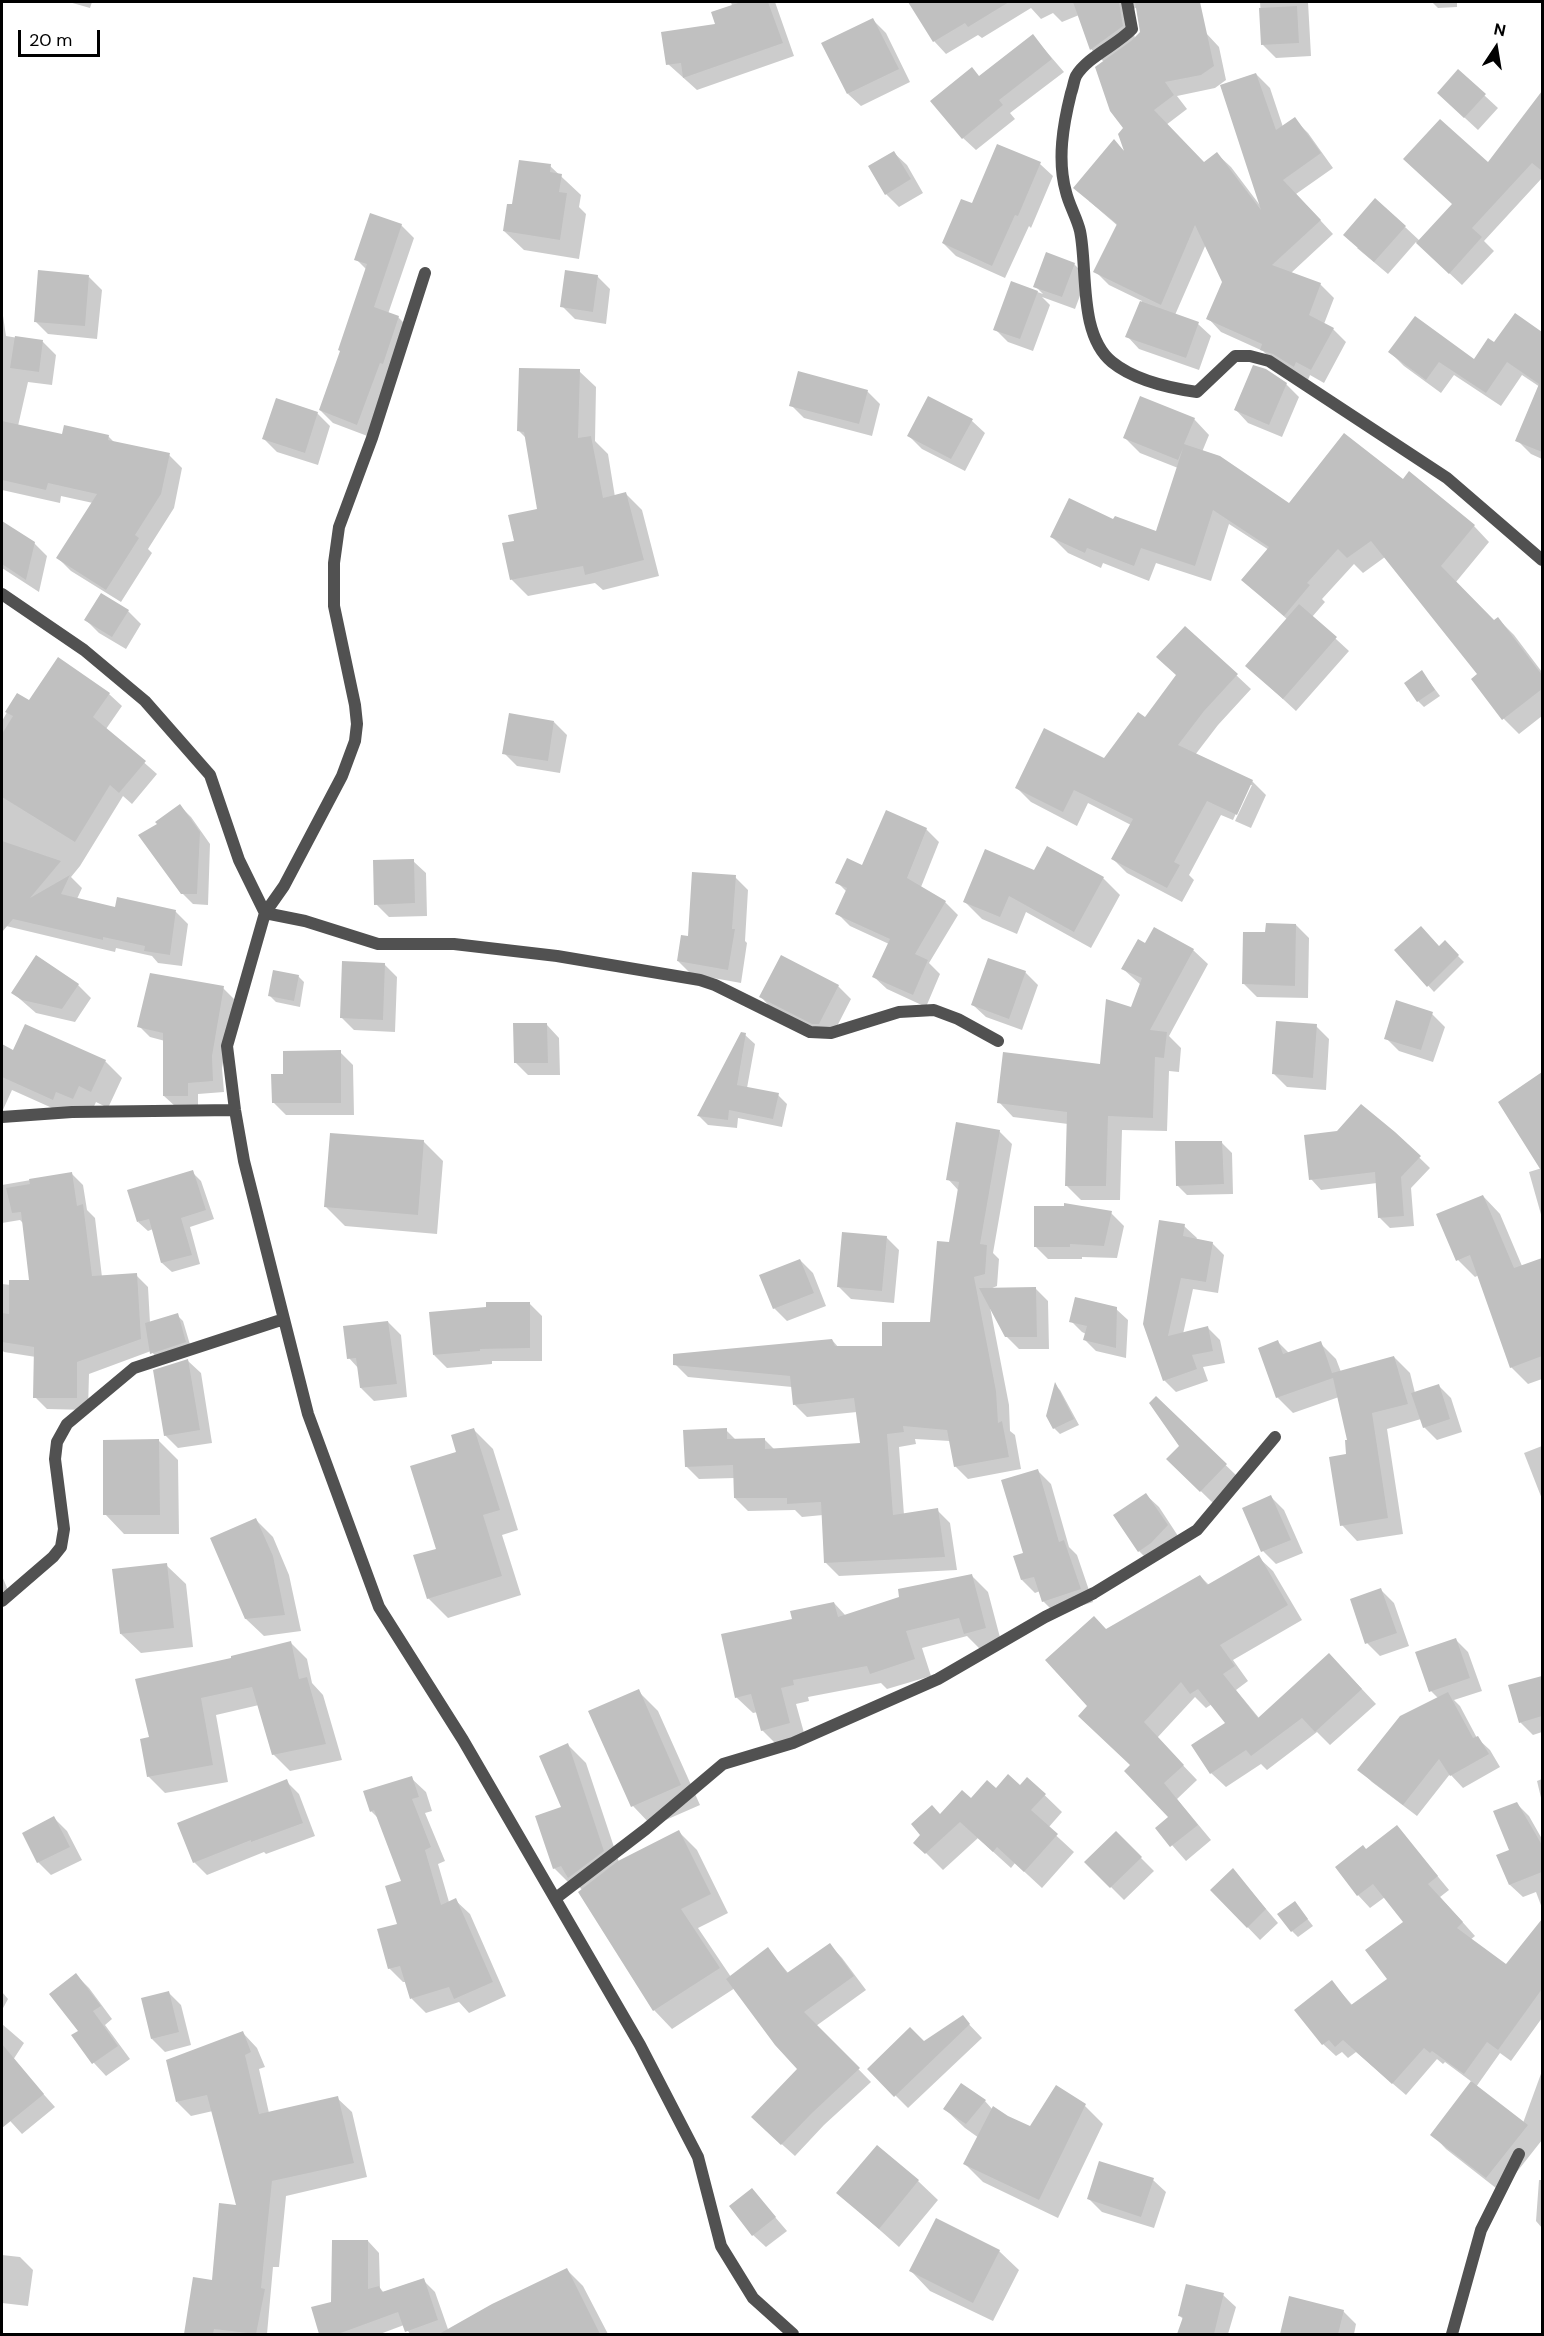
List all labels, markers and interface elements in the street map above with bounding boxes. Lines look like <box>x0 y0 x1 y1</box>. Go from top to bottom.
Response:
scale bar <box>21 18 104 56</box>
north arrow <box>1466 18 1526 78</box>
text: N <box>1492 18 1508 41</box>
text: 20 m <box>29 28 72 52</box>

